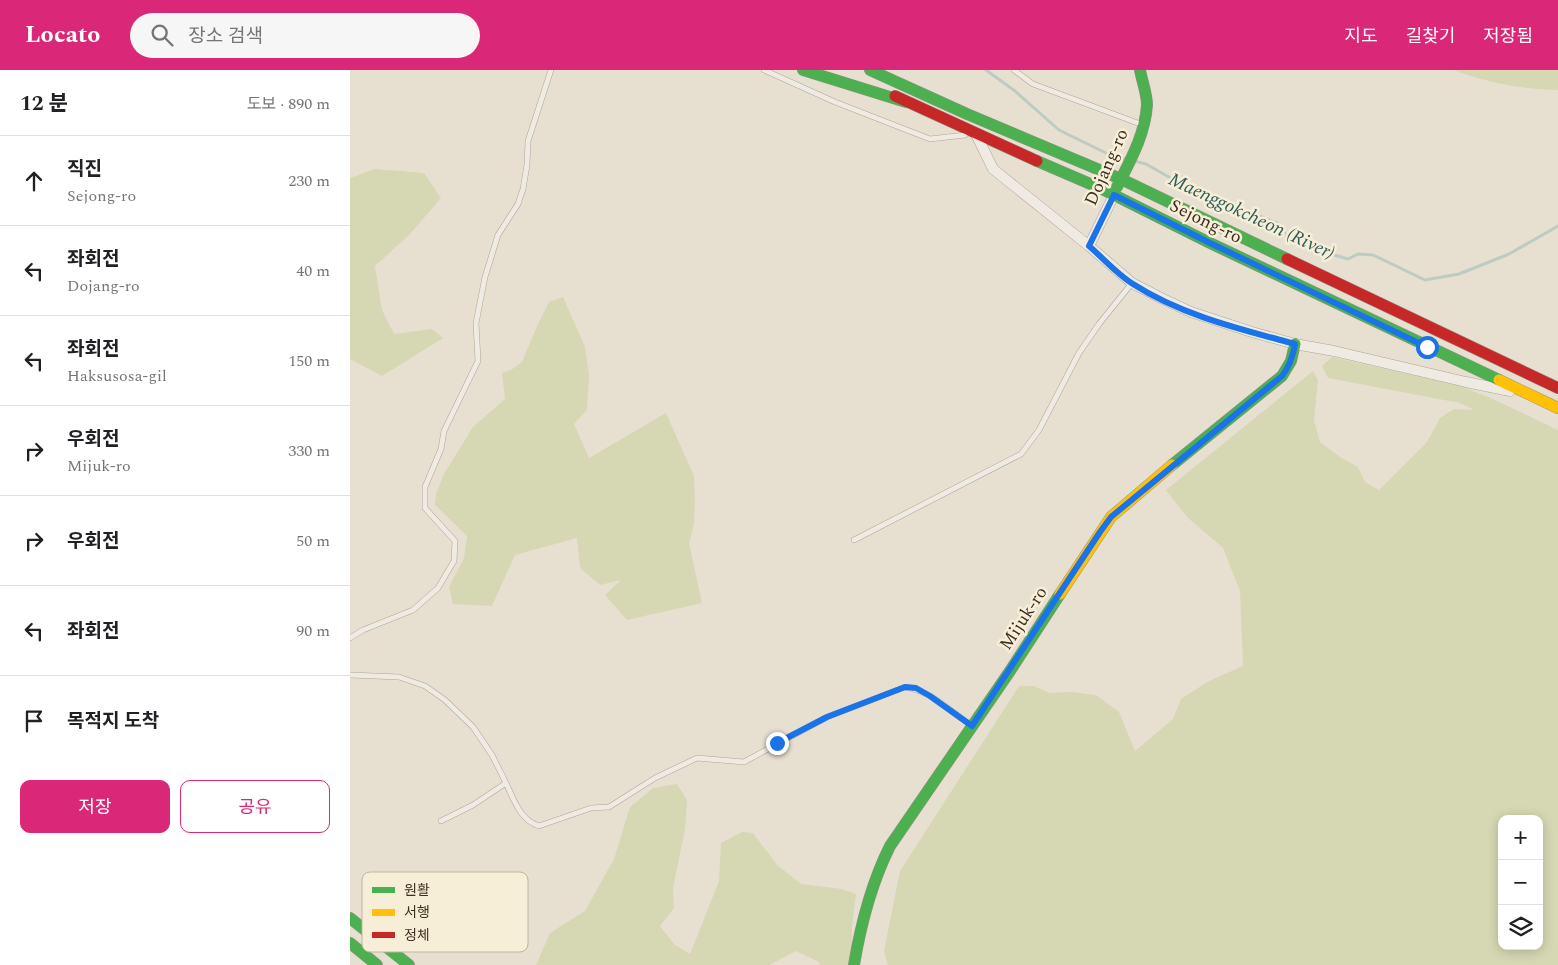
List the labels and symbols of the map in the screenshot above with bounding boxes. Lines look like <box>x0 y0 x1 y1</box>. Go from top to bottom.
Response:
street label: Dojang-ro <box>1077 124 1135 210</box>
water label: Maenggokcheon (River) <box>1163 165 1339 268</box>
street label: Sejong-ro <box>1165 192 1247 251</box>
route start <box>1416 336 1439 359</box>
street label: Mijuk-ro <box>993 581 1054 656</box>
route end <box>766 732 789 755</box>
legend <box>362 872 528 952</box>
text: 원활 <box>404 880 430 901</box>
text: 서행 <box>404 902 430 923</box>
text: 정체 <box>404 925 430 946</box>

